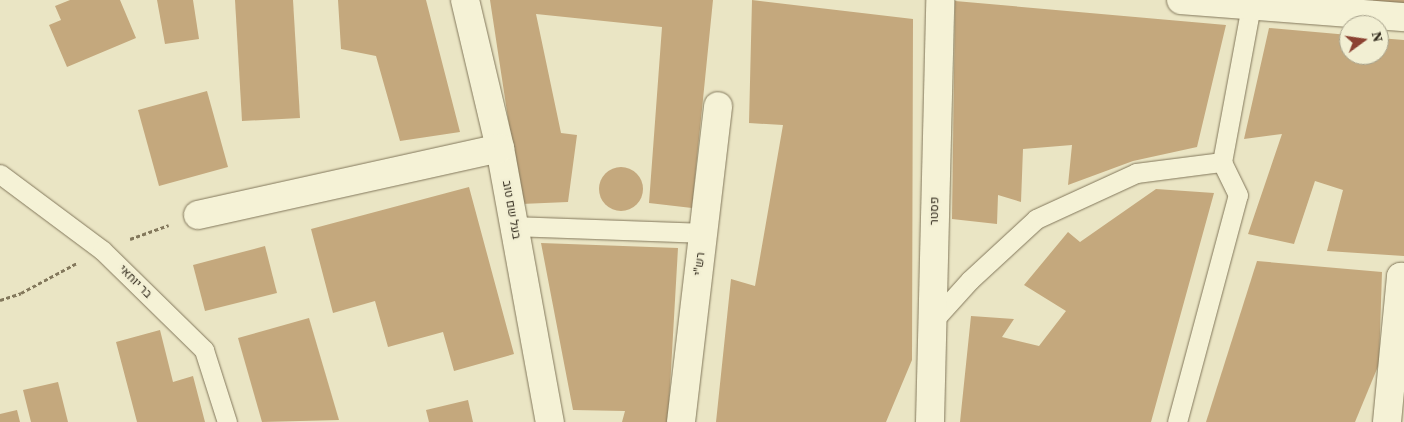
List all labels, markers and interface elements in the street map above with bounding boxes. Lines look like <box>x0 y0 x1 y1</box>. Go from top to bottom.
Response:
north arrow <box>1339 15 1389 65</box>
text: N <box>1367 29 1389 44</box>
street label: בעל שם טוב <box>499 179 523 241</box>
street label: פסטר <box>928 197 942 225</box>
street label: רש"י <box>691 252 709 276</box>
street label: בר יוחאי <box>115 262 155 302</box>

